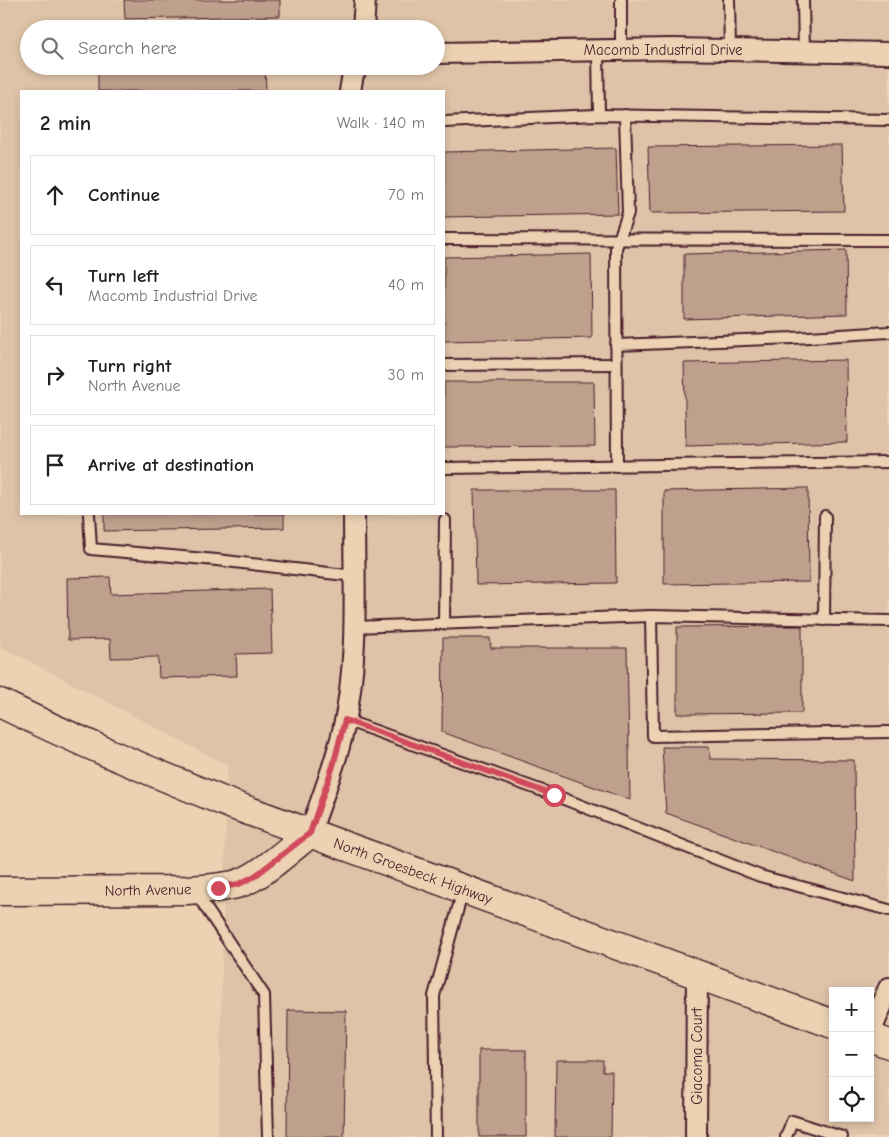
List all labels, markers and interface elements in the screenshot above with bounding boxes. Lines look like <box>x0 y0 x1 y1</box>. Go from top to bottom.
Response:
search box <box>20 20 445 75</box>
icon: search <box>38 34 66 62</box>
text: Search here <box>78 37 177 59</box>
street label: Macomb Industrial Drive <box>584 41 743 59</box>
text: 2 min <box>40 111 91 135</box>
text: Walk · 140 m <box>337 114 425 132</box>
icon: ahead <box>41 181 69 209</box>
text: Continue <box>88 184 160 206</box>
text: 70 m <box>388 186 424 204</box>
text: Turn left <box>88 265 159 287</box>
icon: left <box>41 271 69 299</box>
text: 40 m <box>388 276 424 294</box>
text: Macomb Industrial Drive <box>88 287 258 305</box>
text: Turn right <box>88 355 172 377</box>
icon: right <box>41 361 69 389</box>
text: 30 m <box>388 366 424 384</box>
text: North Avenue <box>88 377 181 395</box>
icon: arrive <box>41 451 69 479</box>
text: Arrive at destination <box>88 454 254 476</box>
route start <box>543 784 566 807</box>
street label: North Groesbeck Highway <box>331 834 495 908</box>
route end <box>207 877 230 900</box>
street label: North Avenue <box>104 880 192 900</box>
map controls <box>829 987 874 1122</box>
button: + <box>829 987 874 1032</box>
street label: Giacoma Court <box>688 1007 706 1105</box>
button: − <box>829 1032 874 1077</box>
button: locate <box>829 1077 874 1122</box>

